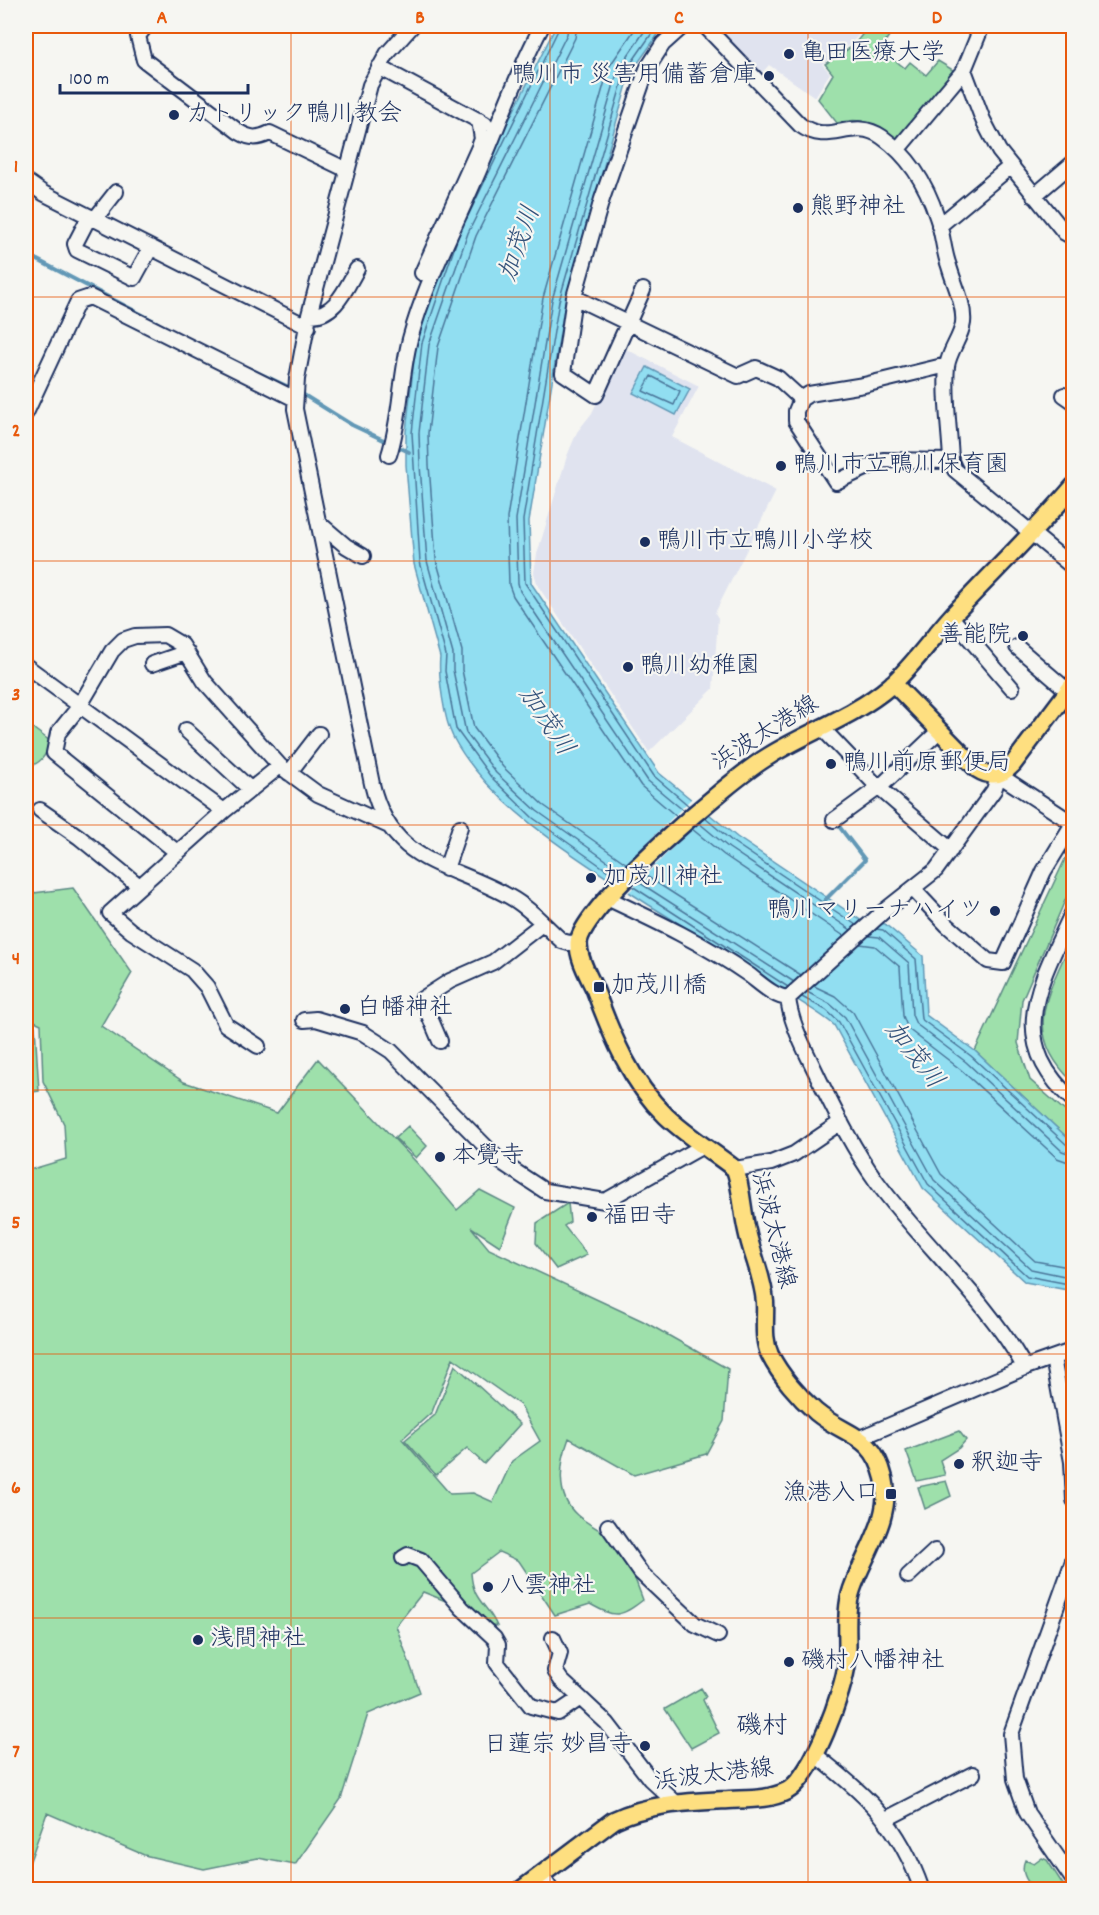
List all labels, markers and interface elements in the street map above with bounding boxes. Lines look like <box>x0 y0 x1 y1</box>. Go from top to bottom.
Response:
text: A <box>157 5 168 33</box>
text: B <box>415 5 425 33</box>
text: C <box>674 5 684 33</box>
text: D <box>932 5 943 33</box>
place label: 亀田医療大学 <box>801 37 945 71</box>
marker: 亀田医療大学 <box>782 47 796 61</box>
scale bar <box>60 57 248 95</box>
place label: 鴨川市 災害用備蓄倉庫 <box>512 59 757 93</box>
text: 100 m <box>69 68 109 93</box>
marker: 鴨川市 災害用備蓄倉庫 <box>762 69 776 83</box>
place label: カトリック鴨川教会 <box>186 98 402 132</box>
marker: カトリック鴨川教会 <box>167 108 181 122</box>
text: 1 <box>14 154 18 182</box>
place label: 熊野神社 <box>810 191 906 225</box>
water label: 加茂川 <box>491 201 551 287</box>
marker: 熊野神社 <box>791 201 805 215</box>
text: 2 <box>12 418 20 446</box>
place label: 鴨川市立鴨川保育園 <box>793 449 1009 483</box>
marker: 鴨川市立鴨川保育園 <box>774 459 788 473</box>
place label: 鴨川市立鴨川小学校 <box>657 525 873 559</box>
marker: 鴨川市立鴨川小学校 <box>638 535 652 549</box>
place label: 善能院 <box>939 619 1011 653</box>
marker: 善能院 <box>1016 629 1030 643</box>
place label: 鴨川幼稚園 <box>640 650 760 684</box>
marker: 鴨川幼稚園 <box>621 660 635 674</box>
water label: 加茂川 <box>508 679 582 765</box>
text: 3 <box>12 682 20 710</box>
street label: 浜波太港線 <box>706 688 826 780</box>
place label: 鴨川前原郵便局 <box>843 747 1011 781</box>
marker: 鴨川前原郵便局 <box>824 757 838 771</box>
place label: 加茂川神社 <box>603 861 723 895</box>
marker: 加茂川神社 <box>584 871 598 885</box>
place label: 鴨川マリーナハイツ <box>767 894 983 928</box>
marker: 鴨川マリーナハイツ <box>988 904 1002 918</box>
text: 4 <box>12 946 20 974</box>
place label: 加茂川橋 <box>611 970 707 1004</box>
marker: 加茂川橋 <box>592 980 606 994</box>
place label: 白幡神社 <box>357 992 453 1026</box>
marker: 白幡神社 <box>338 1002 352 1016</box>
water label: 加茂川 <box>874 1014 952 1098</box>
place label: 本覺寺 <box>452 1140 524 1174</box>
marker: 本覺寺 <box>433 1150 447 1164</box>
street label: 浜波太港線 <box>741 1168 803 1292</box>
place label: 福田寺 <box>604 1200 676 1234</box>
text: 5 <box>11 1210 21 1238</box>
marker: 福田寺 <box>585 1210 599 1224</box>
place label: 釈迦寺 <box>971 1447 1043 1481</box>
marker: 釈迦寺 <box>952 1457 966 1471</box>
text: 6 <box>11 1475 21 1503</box>
place label: 漁港入口 <box>783 1477 879 1511</box>
marker: 漁港入口 <box>884 1487 898 1501</box>
place label: 八雲神社 <box>500 1570 596 1604</box>
marker: 八雲神社 <box>481 1580 495 1594</box>
place label: 浅間神社 <box>210 1623 306 1657</box>
marker: 浅間神社 <box>191 1633 205 1647</box>
place label: 磯村八幡神社 <box>801 1645 945 1679</box>
marker: 磯村八幡神社 <box>782 1655 796 1669</box>
district label: 磯村 <box>736 1709 788 1746</box>
place label: 日蓮宗 妙昌寺 <box>484 1729 633 1763</box>
text: 7 <box>12 1739 20 1767</box>
marker: 日蓮宗 妙昌寺 <box>638 1739 652 1753</box>
street label: 浜波太港線 <box>652 1752 776 1800</box>

